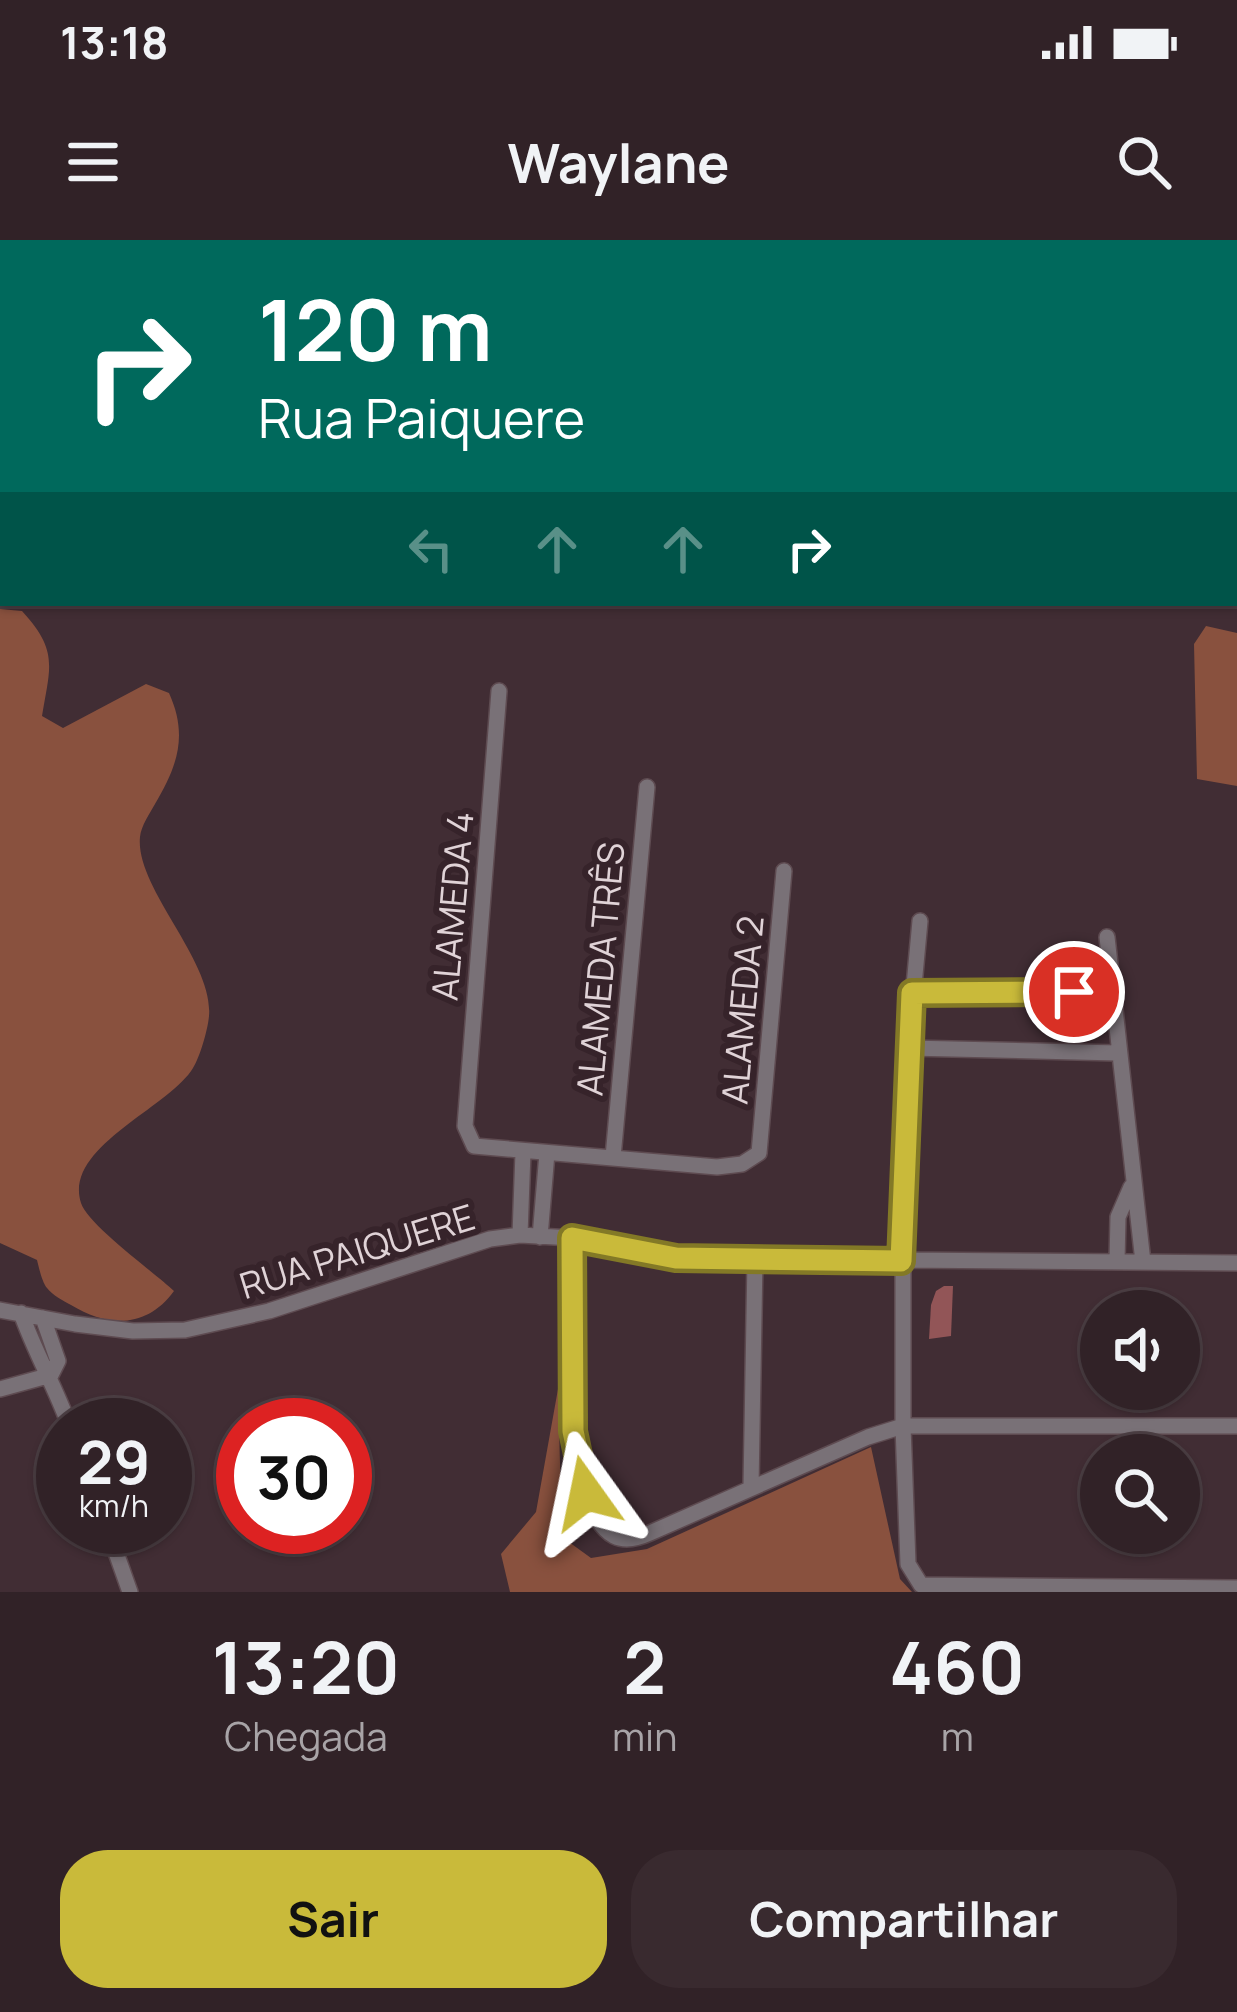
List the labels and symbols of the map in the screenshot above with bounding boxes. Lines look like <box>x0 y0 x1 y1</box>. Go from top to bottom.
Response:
street label: ALAMEDA 4 <box>419 809 485 1003</box>
street label: ALAMEDA TRÊS <box>565 840 635 1098</box>
street label: ALAMEDA 2 <box>709 914 775 1106</box>
pin <box>1023 941 1125 1043</box>
street label: RUA PAIQUERE <box>234 1192 480 1310</box>
speed limit sign: 30 <box>216 1398 372 1554</box>
position arrow <box>523 1430 649 1556</box>

